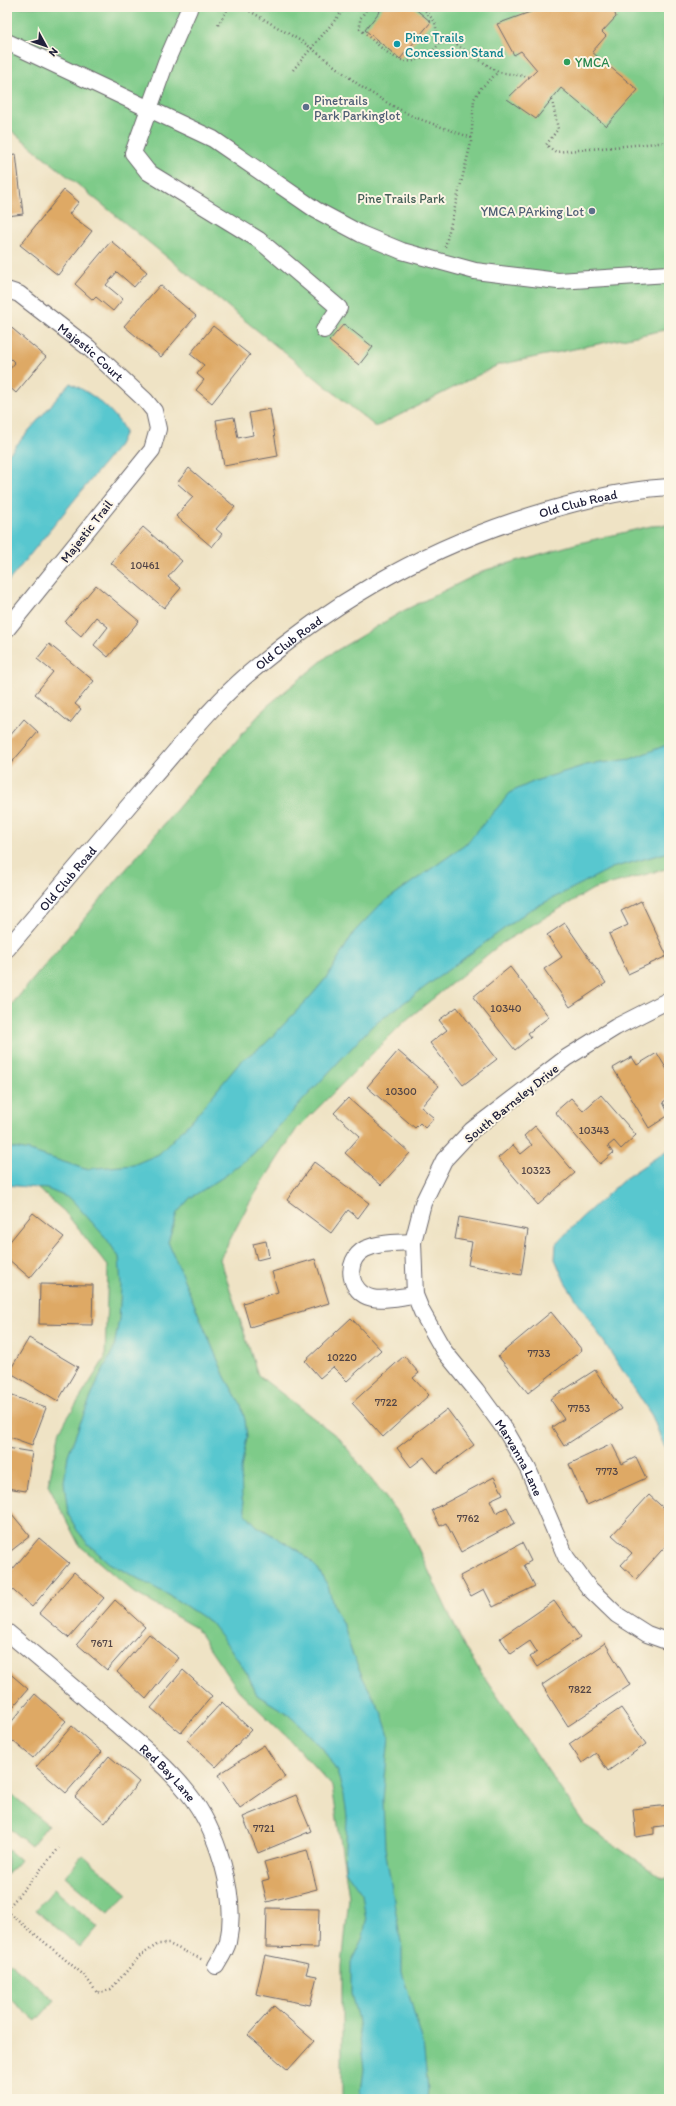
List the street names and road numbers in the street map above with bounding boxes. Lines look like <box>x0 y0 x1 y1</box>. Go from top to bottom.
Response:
street label: Majestic Court <box>55 320 127 384</box>
street label: Old Club Road <box>537 487 619 521</box>
street label: Majestic Trail <box>57 497 116 566</box>
street label: Old Club Road <box>252 613 325 673</box>
street label: Old Club Road <box>36 843 99 914</box>
street label: South Barnsley Drive <box>461 1061 561 1146</box>
street label: Marvanna Lane <box>492 1416 546 1498</box>
street label: Red Bay Lane <box>137 1741 199 1805</box>

